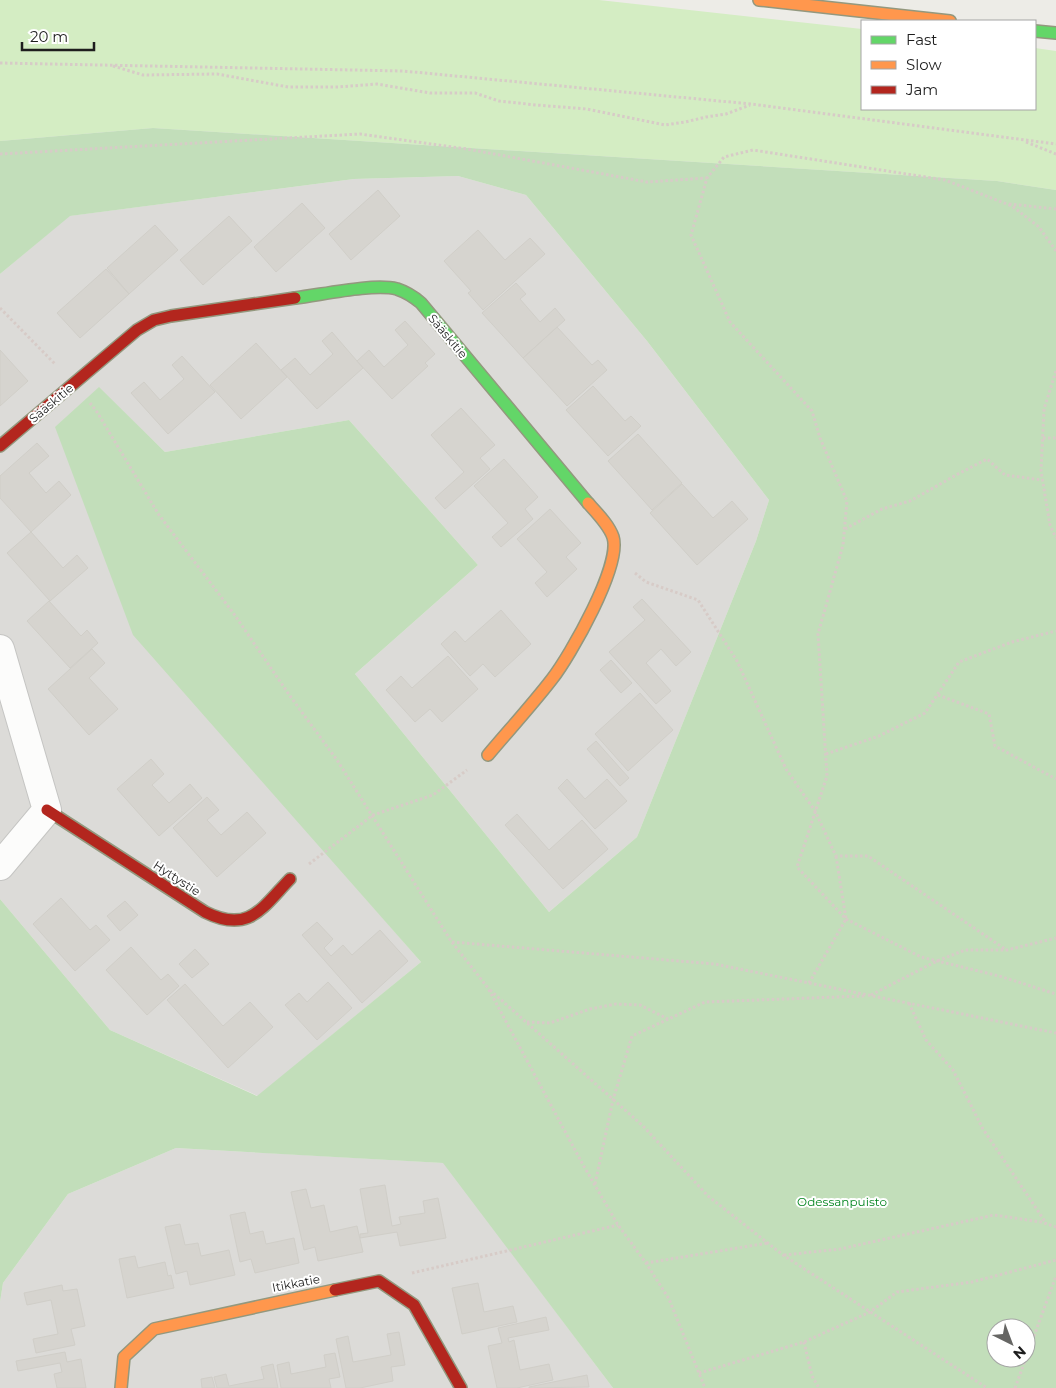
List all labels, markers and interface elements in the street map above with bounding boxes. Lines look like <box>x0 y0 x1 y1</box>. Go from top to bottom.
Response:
scale bar <box>22 20 95 52</box>
legend <box>861 20 1036 110</box>
text: 20 m <box>30 27 68 46</box>
text: Fast <box>906 30 937 49</box>
text: Slow <box>906 55 942 74</box>
text: Jam <box>905 80 938 99</box>
street label: Sääskitie <box>425 311 471 361</box>
street label: Sääskitie <box>26 380 76 426</box>
street label: Hyttystie <box>151 857 203 899</box>
park label: Odessanpuisto <box>797 1194 887 1209</box>
street label: Itikkatie <box>271 1271 321 1295</box>
north arrow <box>986 1318 1036 1368</box>
text: N <box>1009 1342 1030 1363</box>

